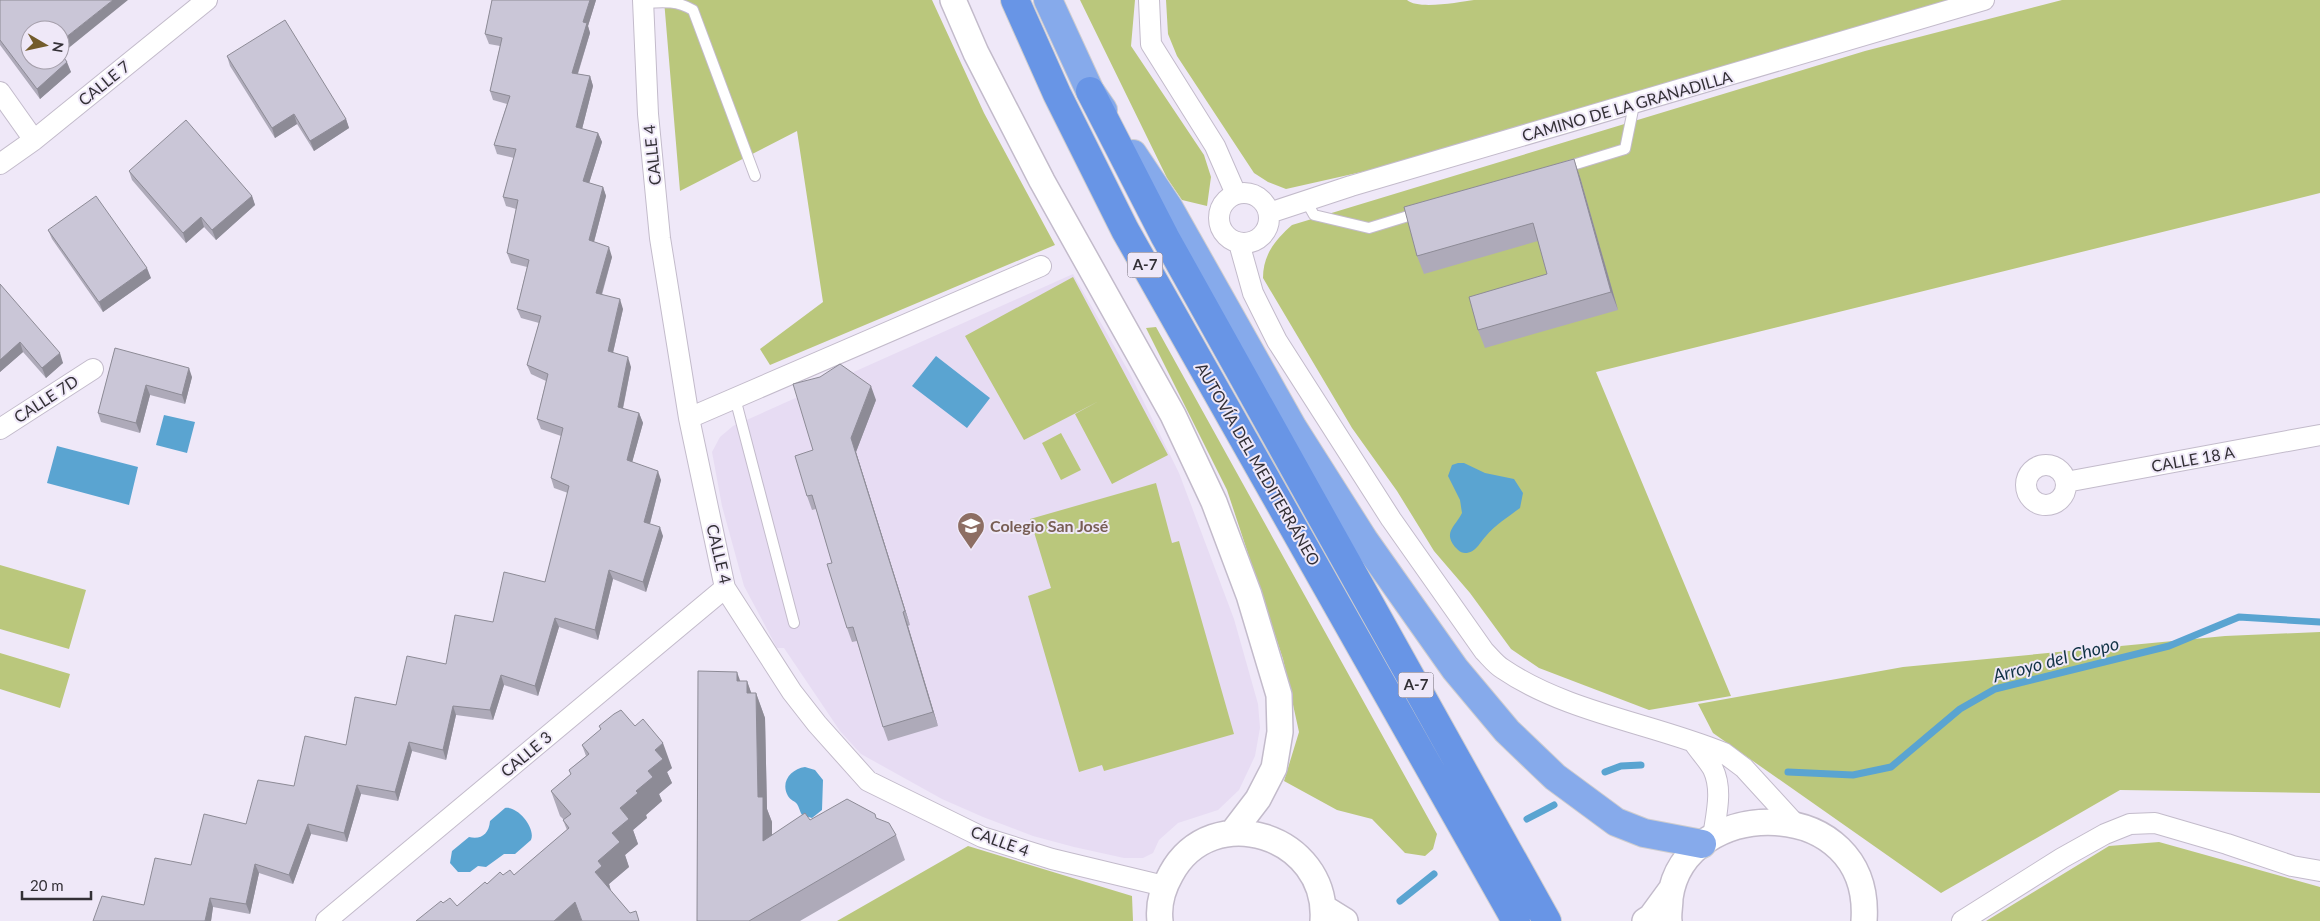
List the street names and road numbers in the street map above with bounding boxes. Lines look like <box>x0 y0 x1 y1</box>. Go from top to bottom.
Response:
street label: CALLE 7 <box>74 56 133 109</box>
street label: CAMINO DE LA GRANADILLA <box>1520 66 1734 145</box>
street label: CALLE 4 <box>639 124 664 186</box>
road number: A-7 <box>1128 252 1162 278</box>
street label: AUTOVÍA DEL MEDITERRÁNEO <box>1192 359 1325 569</box>
street label: CALLE 7D <box>10 371 81 426</box>
street label: CALLE 18 A <box>2150 442 2236 475</box>
street label: CALLE 4 <box>703 522 736 586</box>
road number: A-7 <box>1398 672 1434 698</box>
street label: CALLE 3 <box>496 727 555 780</box>
street label: CALLE 4 <box>968 821 1032 860</box>

